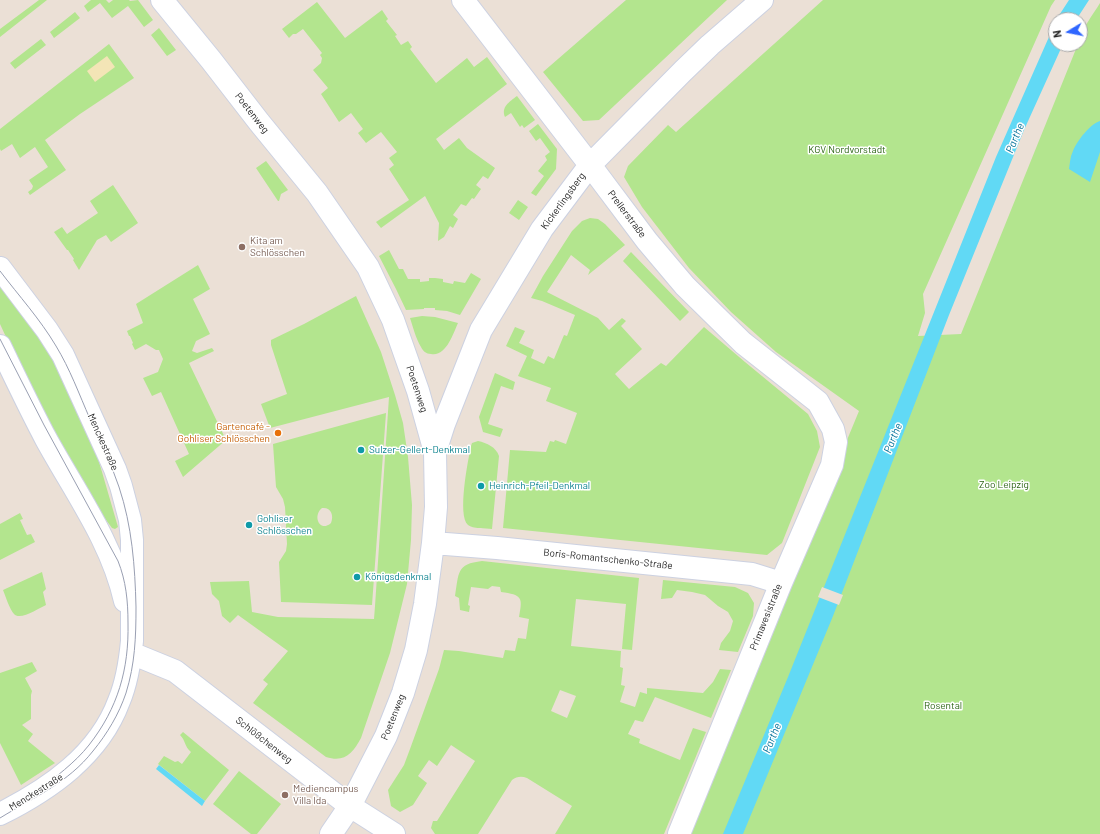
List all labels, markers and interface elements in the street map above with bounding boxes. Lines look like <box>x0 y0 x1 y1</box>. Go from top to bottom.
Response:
north arrow <box>1048 12 1088 52</box>
text: N <box>1050 29 1064 39</box>
street label: Poetenweg <box>232 90 272 136</box>
water label: Parthe <box>1003 121 1027 155</box>
park label: KGV Nordvorstadt <box>808 144 886 156</box>
street label: Kickerlingsberg <box>538 170 588 232</box>
street label: Prellerstraße <box>605 188 649 240</box>
place label: Kita am Schlösschen <box>250 235 305 258</box>
marker: Kita am Schlösschen <box>237 242 247 252</box>
street label: Poetenweg <box>404 364 430 414</box>
street label: Menckestraße <box>85 412 121 472</box>
place label: Gartencafé - Gohliser Schlösschen <box>178 421 270 444</box>
water label: Parthe <box>881 421 905 455</box>
marker: Gartencafé - Gohliser Schlösschen <box>273 428 283 438</box>
place label: Sulzer-Gellert-Denkmal <box>369 444 470 456</box>
marker: Sulzer-Gellert-Denkmal <box>356 445 366 455</box>
park label: Zoo Leipzig <box>979 479 1029 491</box>
place label: Heinrich-Pfeil-Denkmal <box>489 480 590 492</box>
marker: Heinrich-Pfeil-Denkmal <box>476 481 486 491</box>
place label: Gohliser Schlösschen <box>257 513 312 536</box>
marker: Gohliser Schlösschen <box>244 520 254 530</box>
street label: Boris-Romantschenko-Straße <box>543 546 673 572</box>
place label: Königsdenkmal <box>365 571 431 583</box>
marker: Königsdenkmal <box>352 572 362 582</box>
street label: Primavesistraße <box>747 582 785 652</box>
street label: Poetenweg <box>378 692 408 742</box>
park label: Rosental <box>924 700 962 712</box>
street label: Schlößchenweg <box>233 714 295 766</box>
water label: Parthe <box>760 721 784 755</box>
street label: Menckestraße <box>7 771 65 813</box>
place label: Mediencampus Villa Ida <box>293 783 358 806</box>
marker: Mediencampus Villa Ida <box>280 790 290 800</box>

